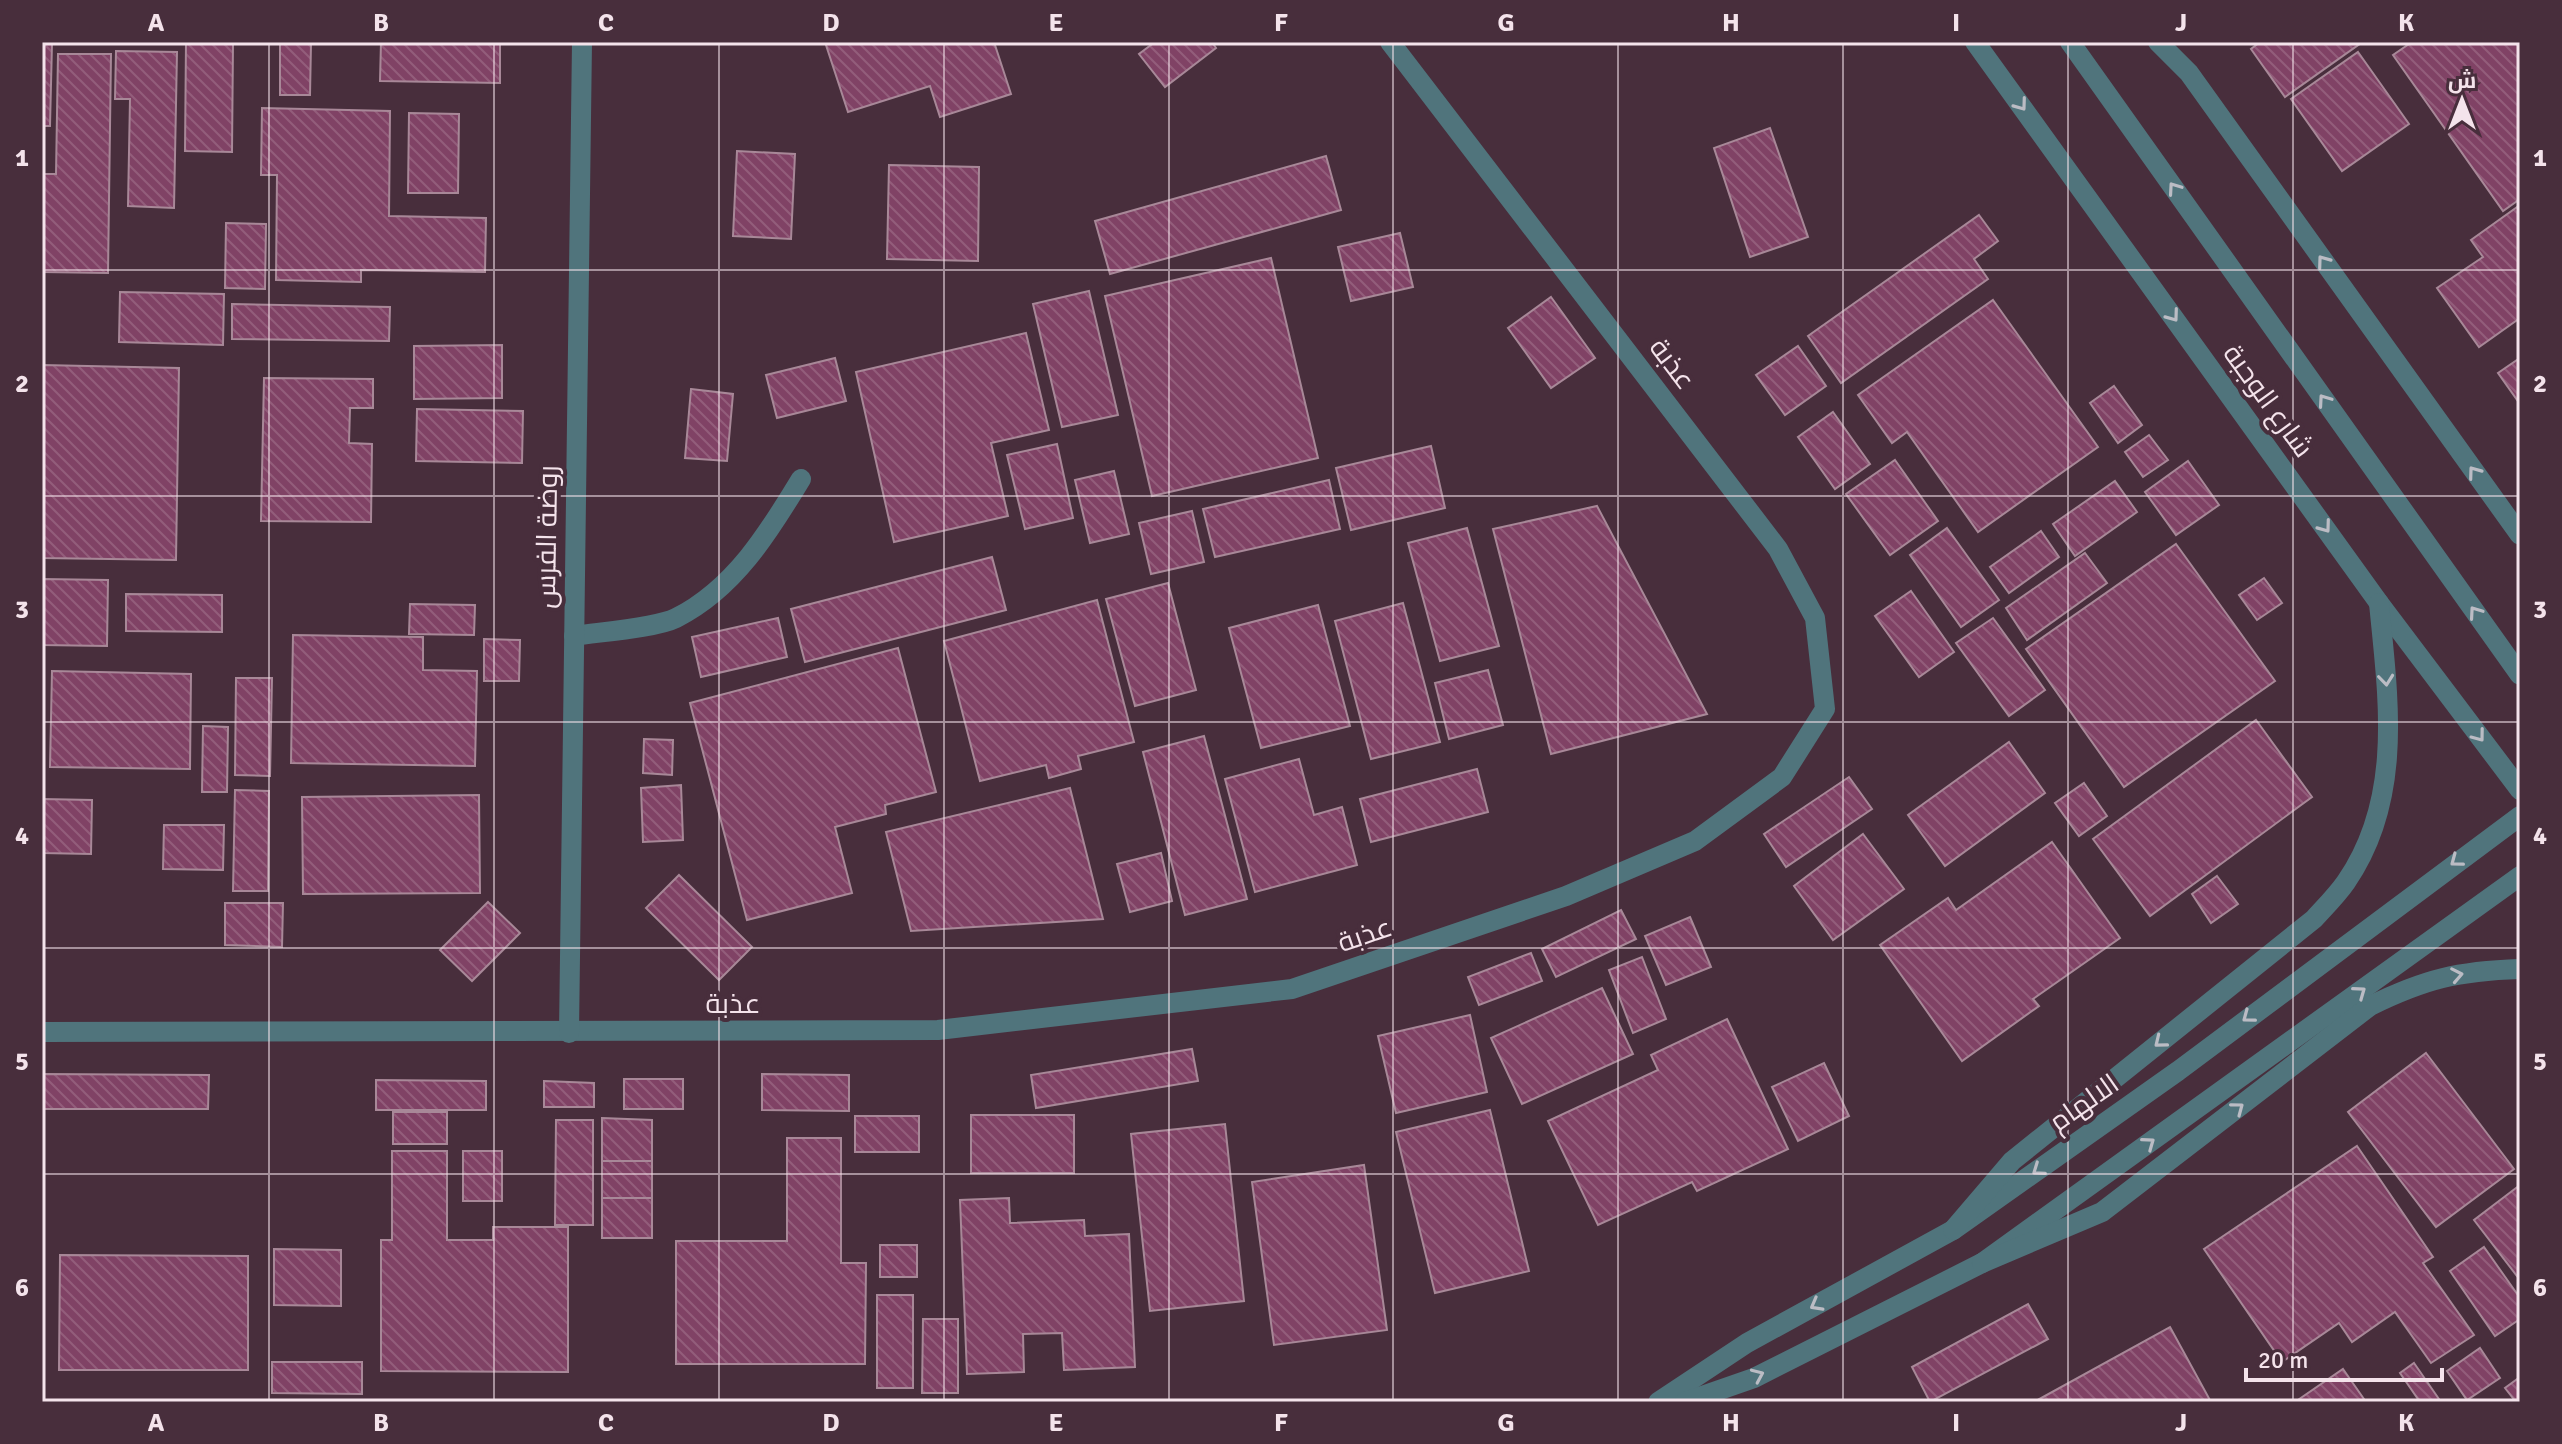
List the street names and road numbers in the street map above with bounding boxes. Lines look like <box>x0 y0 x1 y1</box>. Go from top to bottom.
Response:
street label: عذبة <box>1642 332 1702 396</box>
street label: شارع الوجبة <box>2215 338 2320 465</box>
street label: روضة الفرس <box>529 465 565 609</box>
street label: عذبة <box>1333 910 1397 960</box>
street label: عذبة <box>705 987 761 1021</box>
street label: الالهام <box>2042 1067 2127 1141</box>

